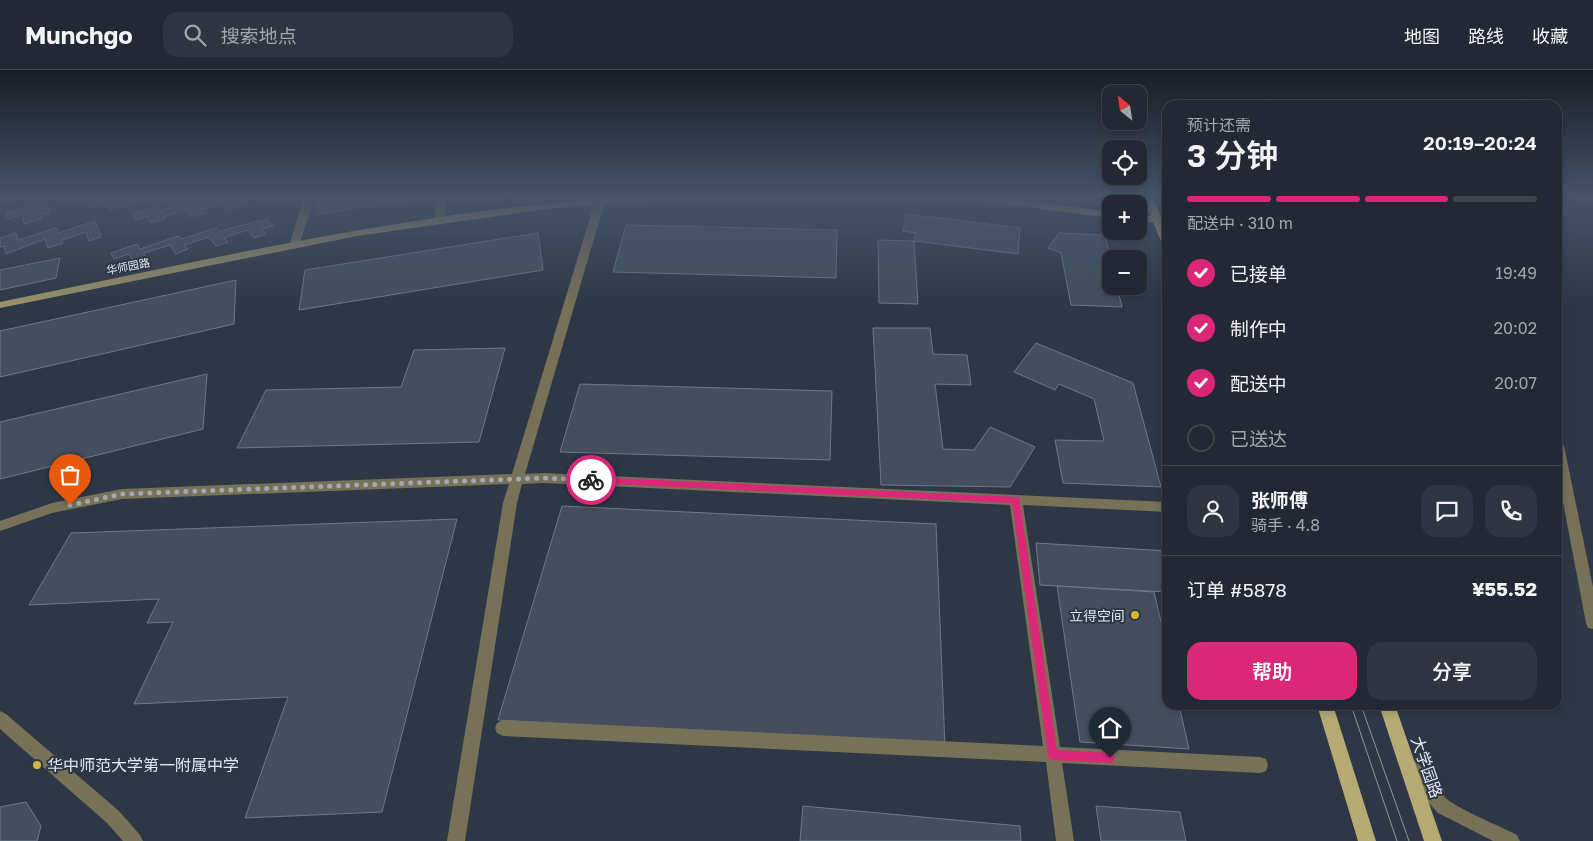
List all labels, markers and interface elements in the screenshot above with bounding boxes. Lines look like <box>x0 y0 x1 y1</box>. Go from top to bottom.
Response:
search box <box>163 12 513 57</box>
text: Munchgo <box>25 20 133 49</box>
icon: search <box>181 21 209 49</box>
text: 搜索地点 <box>221 24 297 47</box>
text: 地图 <box>1404 25 1440 47</box>
text: 路线 <box>1468 25 1504 47</box>
text: 收藏 <box>1532 25 1568 47</box>
north arrow <box>1102 85 1148 130</box>
map controls <box>1102 85 1147 295</box>
text: 预计还需 <box>1187 115 1251 135</box>
text: 20:19–20:24 <box>1423 131 1537 154</box>
text: 3 分钟 <box>1187 136 1278 174</box>
button: locate <box>1102 140 1147 185</box>
button: + <box>1102 195 1147 240</box>
text: 配送中 · 310 m <box>1187 213 1293 233</box>
button: − <box>1102 250 1147 295</box>
street label: 华师园路 <box>105 255 151 277</box>
icon: check <box>1187 259 1215 287</box>
text: 已接单 <box>1230 262 1287 285</box>
text: 19:49 <box>1495 263 1537 283</box>
icon: check <box>1187 314 1215 342</box>
text: 制作中 <box>1230 317 1287 340</box>
text: 20:02 <box>1494 318 1537 338</box>
icon: check <box>1187 369 1215 397</box>
text: 配送中 <box>1230 372 1287 395</box>
text: 20:07 <box>1495 373 1537 393</box>
text: 已送达 <box>1230 427 1287 450</box>
pin <box>49 454 91 505</box>
courier <box>566 455 616 505</box>
icon: bag <box>56 461 84 489</box>
icon: bike <box>577 466 605 494</box>
button: person <box>1187 485 1239 537</box>
button: chat <box>1421 485 1473 537</box>
button: phone <box>1485 485 1537 537</box>
text: 张师傅 <box>1251 488 1308 511</box>
text: 骑手 · 4.8 <box>1251 515 1320 535</box>
text: ¥55.52 <box>1472 577 1537 600</box>
text: 订单 #5878 <box>1187 578 1287 601</box>
place label: 立得空间 <box>1069 607 1125 624</box>
marker: 立得空间 <box>1129 609 1141 621</box>
button: 帮助 <box>1187 642 1357 700</box>
button: 分享 <box>1367 642 1537 700</box>
pin <box>1089 707 1131 758</box>
icon: home <box>1096 714 1124 742</box>
street label: 大学园路 <box>1407 733 1447 801</box>
place label: 华中师范大学第一附属中学 <box>47 755 239 775</box>
marker: 华中师范大学第一附属中学 <box>31 759 43 771</box>

